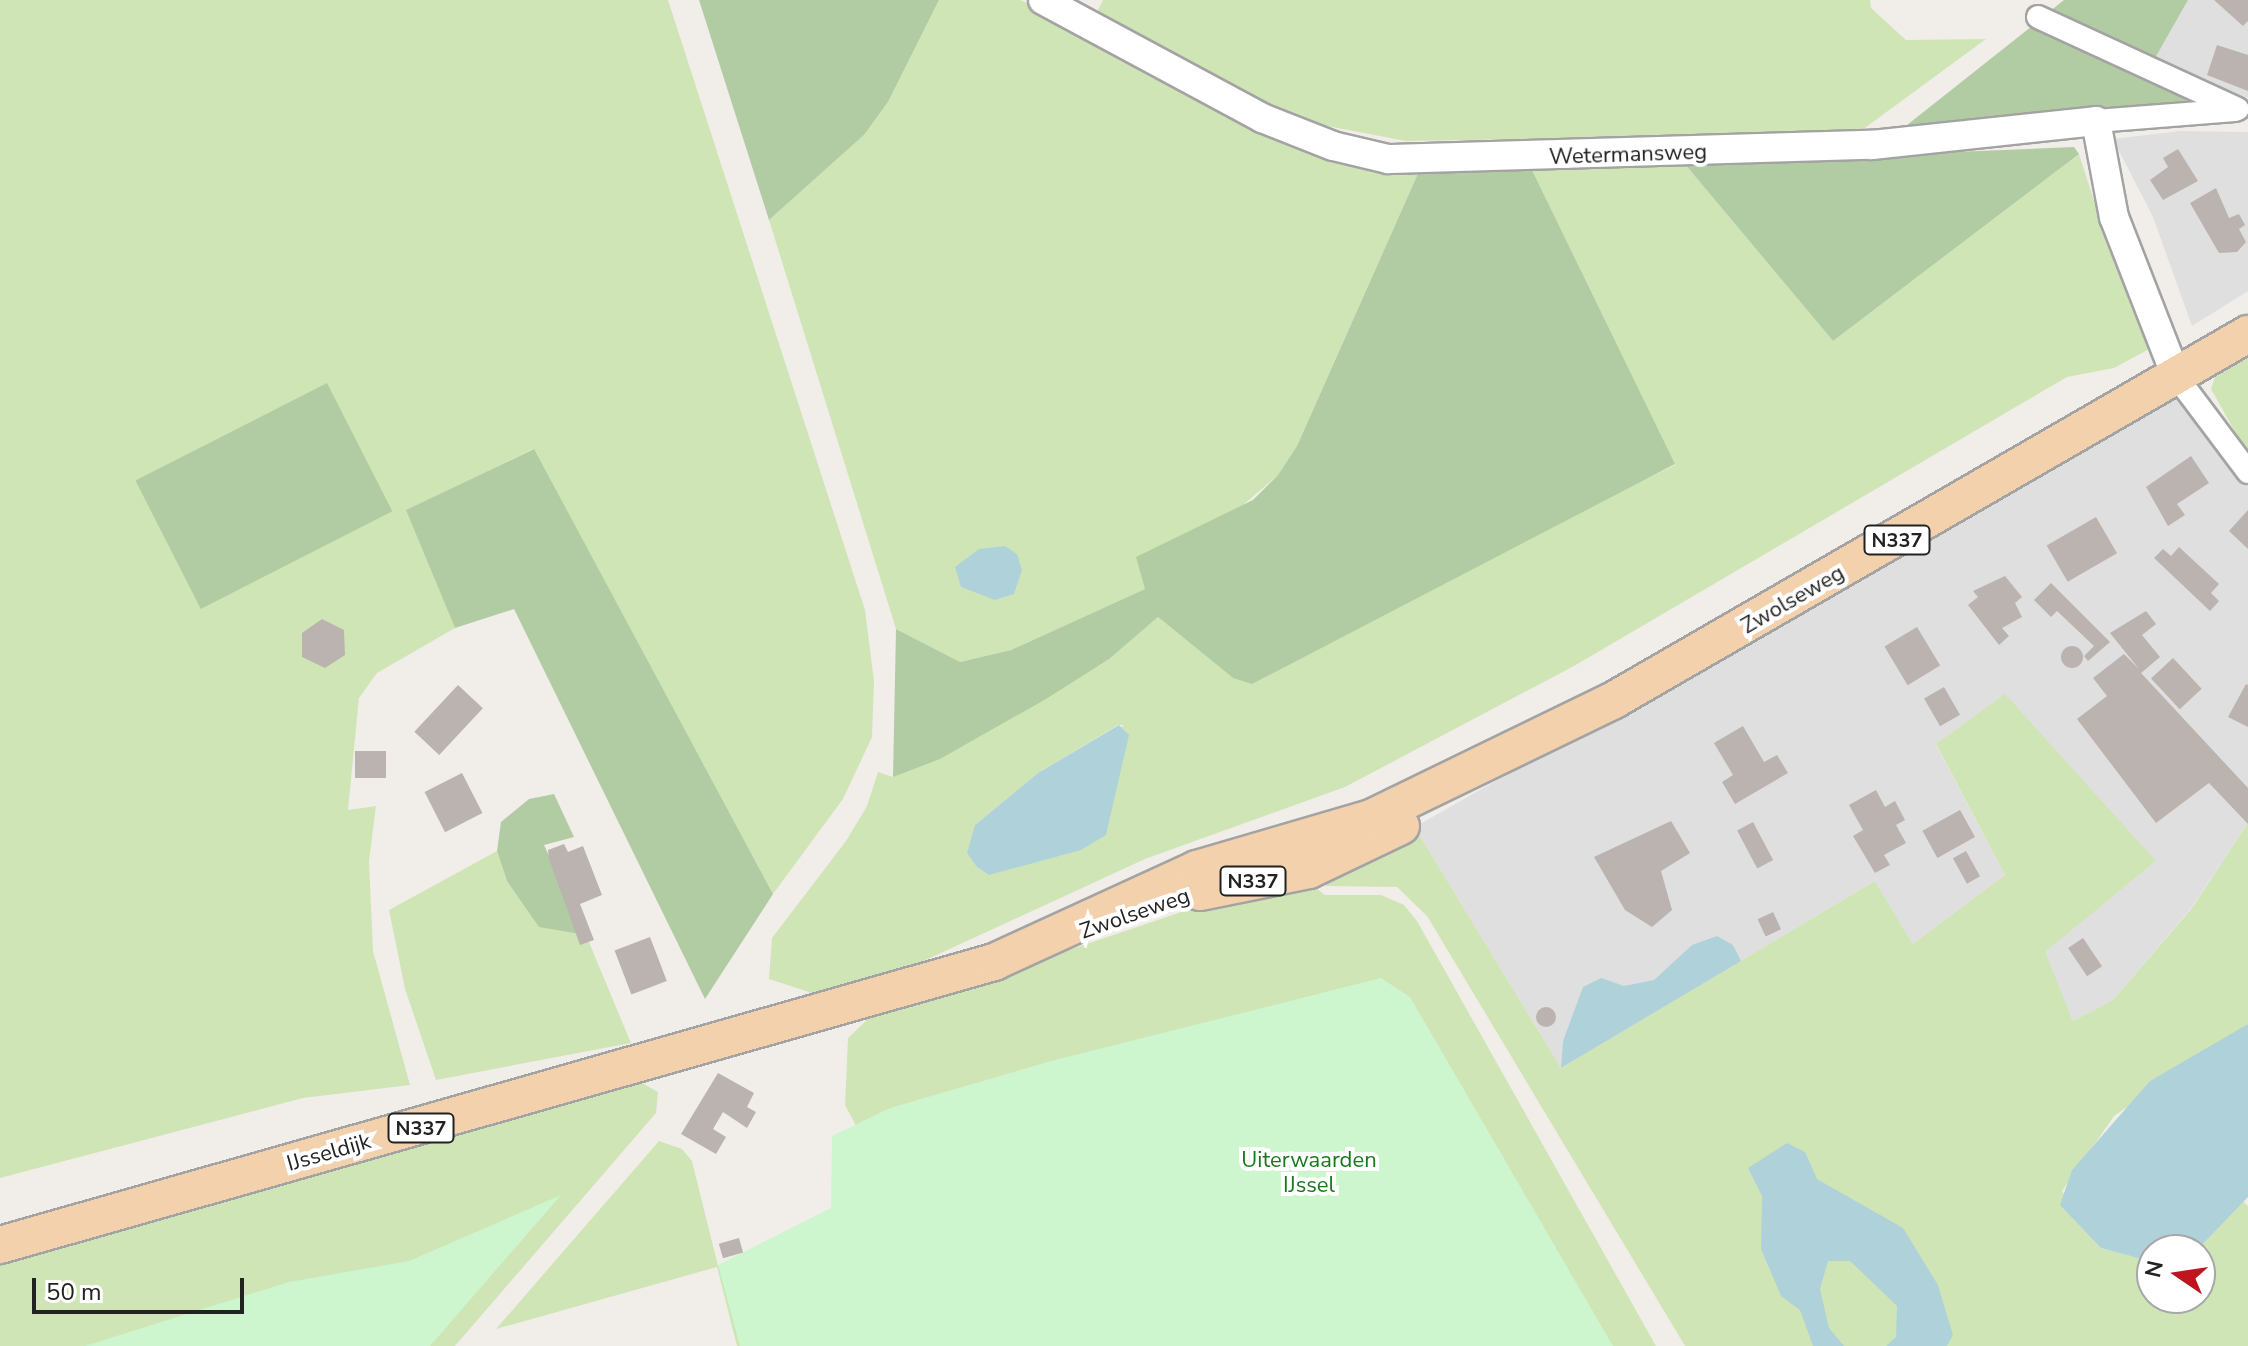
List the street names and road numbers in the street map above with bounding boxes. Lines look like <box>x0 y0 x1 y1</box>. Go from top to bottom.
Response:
street label: Wetermansweg <box>1549 139 1707 171</box>
road number: N337 <box>1863 524 1931 556</box>
street label: Zwolseweg <box>1737 560 1849 640</box>
road number: N337 <box>1219 865 1287 897</box>
street label: Zwolseweg <box>1077 883 1193 945</box>
road number: N337 <box>387 1112 455 1144</box>
street label: IJsseldijk <box>284 1128 374 1178</box>

